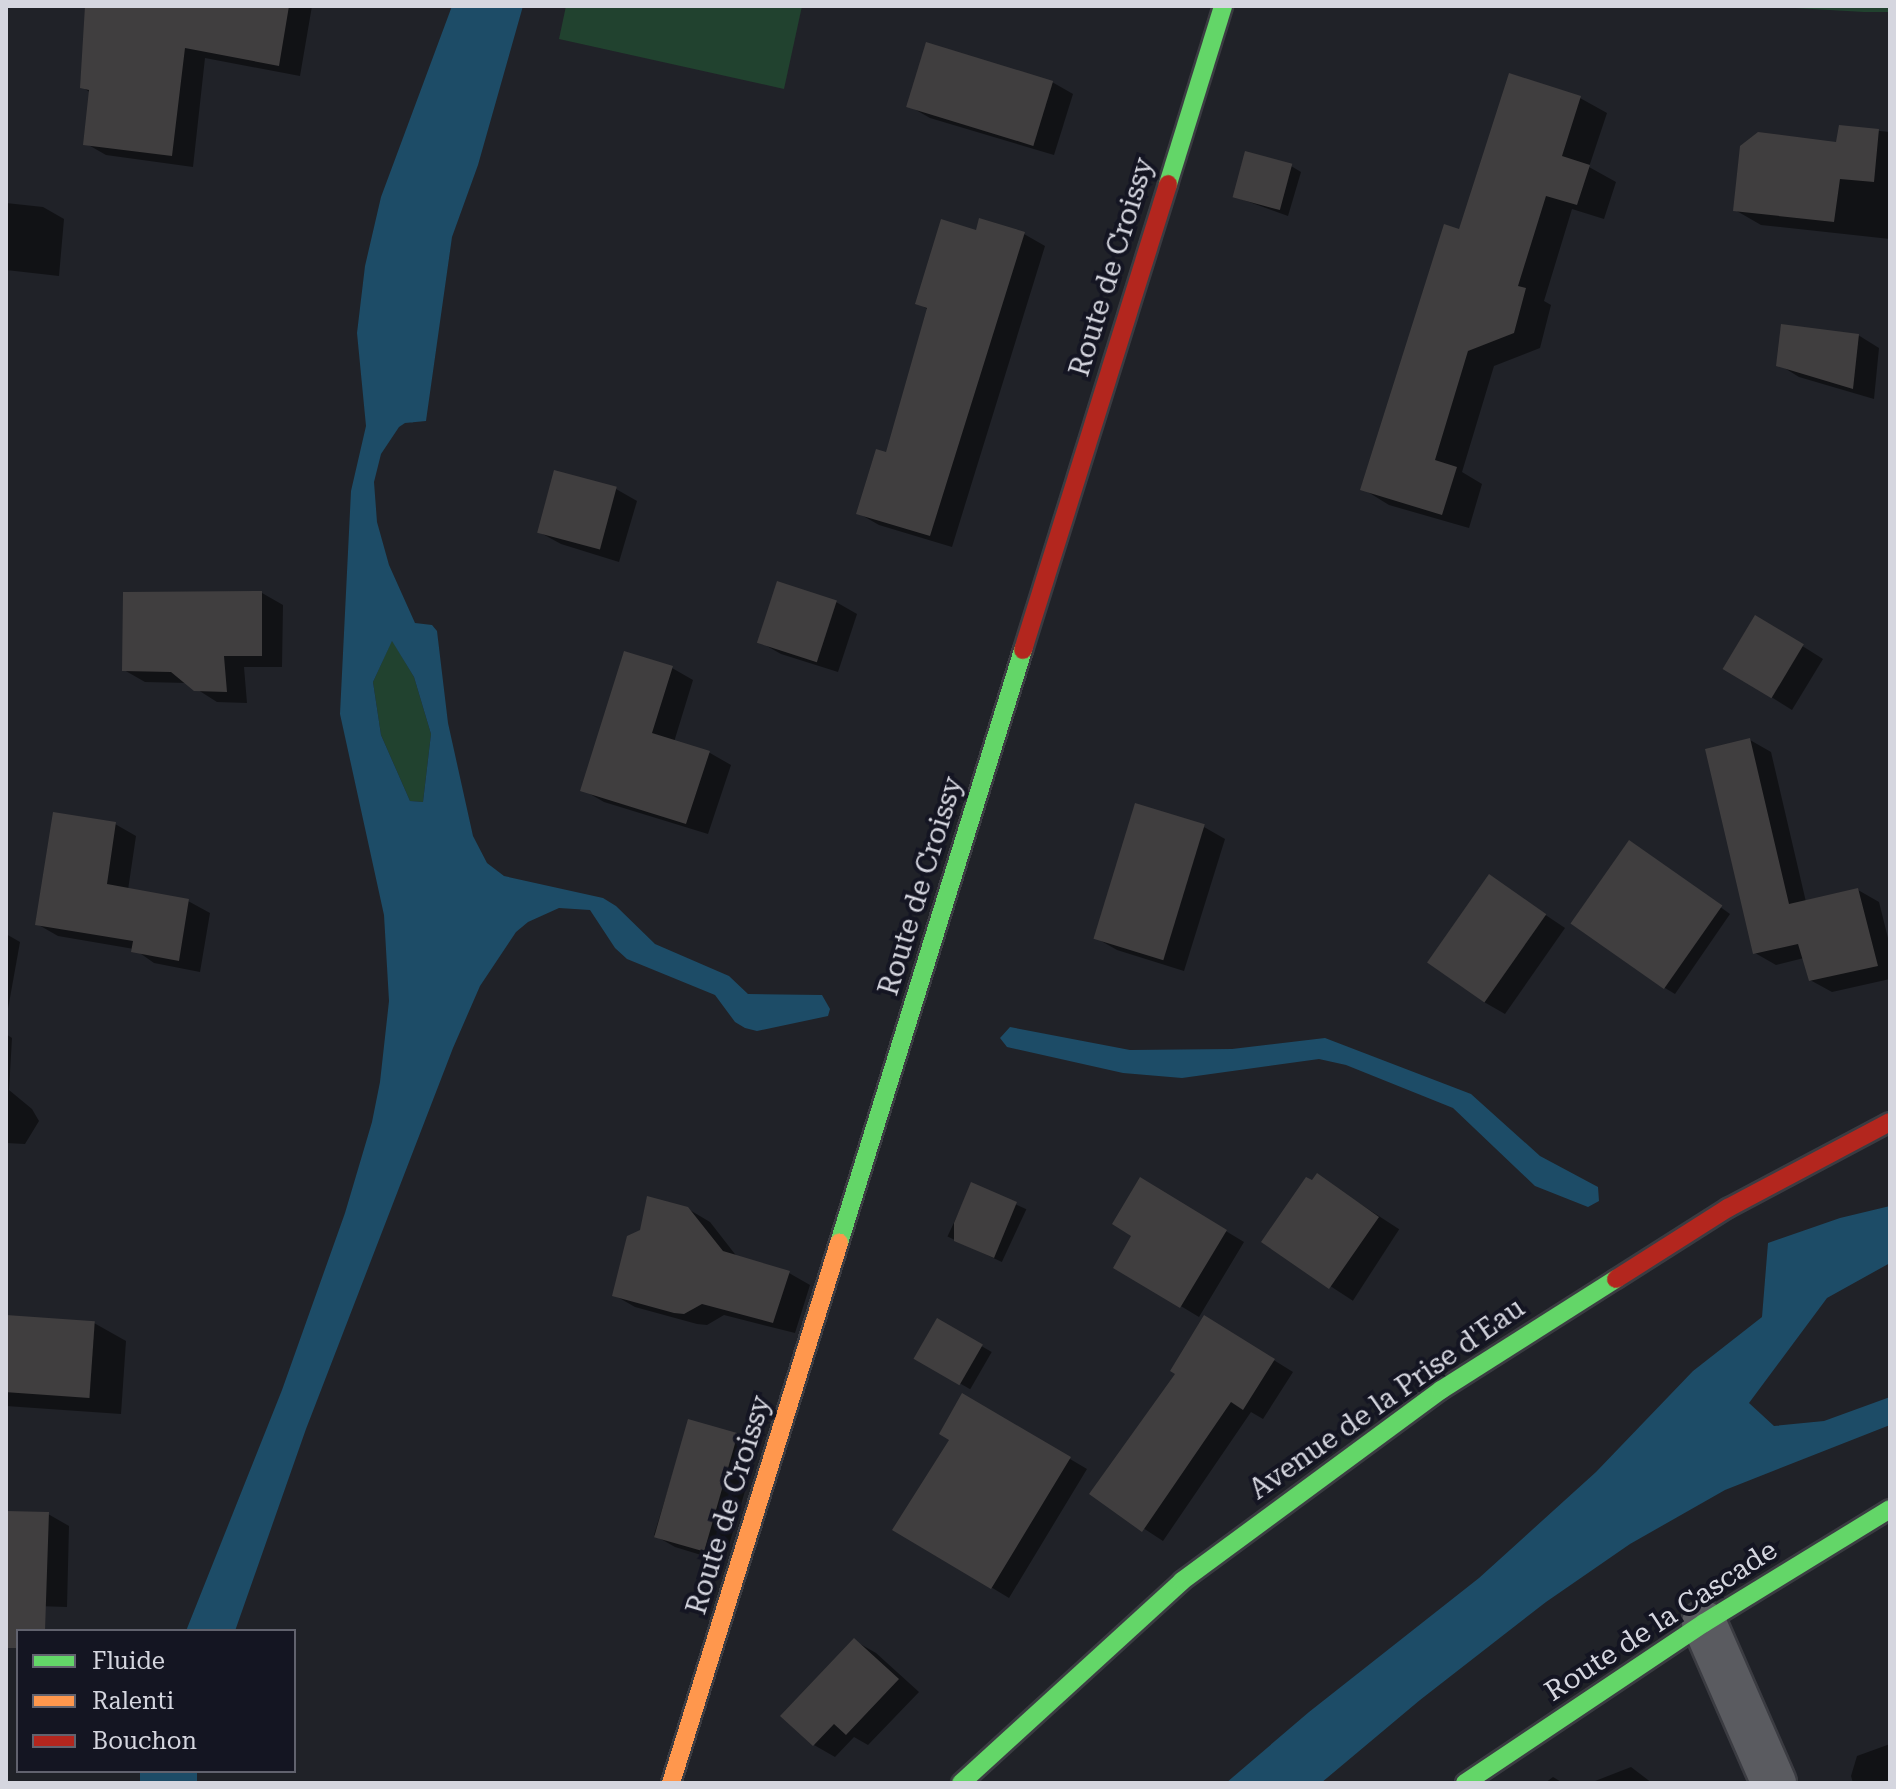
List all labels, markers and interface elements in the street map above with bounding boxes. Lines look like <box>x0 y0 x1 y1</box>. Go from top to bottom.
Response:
street label: Route de Croissy <box>1063 153 1161 381</box>
street label: Route de Croissy <box>872 772 970 1000</box>
street label: Avenue de la Prise d'Eau <box>1243 1291 1531 1507</box>
street label: Route de Croissy <box>680 1391 778 1619</box>
street label: Route de la Cascade <box>1539 1533 1783 1709</box>
legend <box>16 1629 296 1773</box>
text: Fluide <box>92 1647 165 1675</box>
text: Ralenti <box>92 1687 174 1715</box>
text: Bouchon <box>92 1727 197 1755</box>

